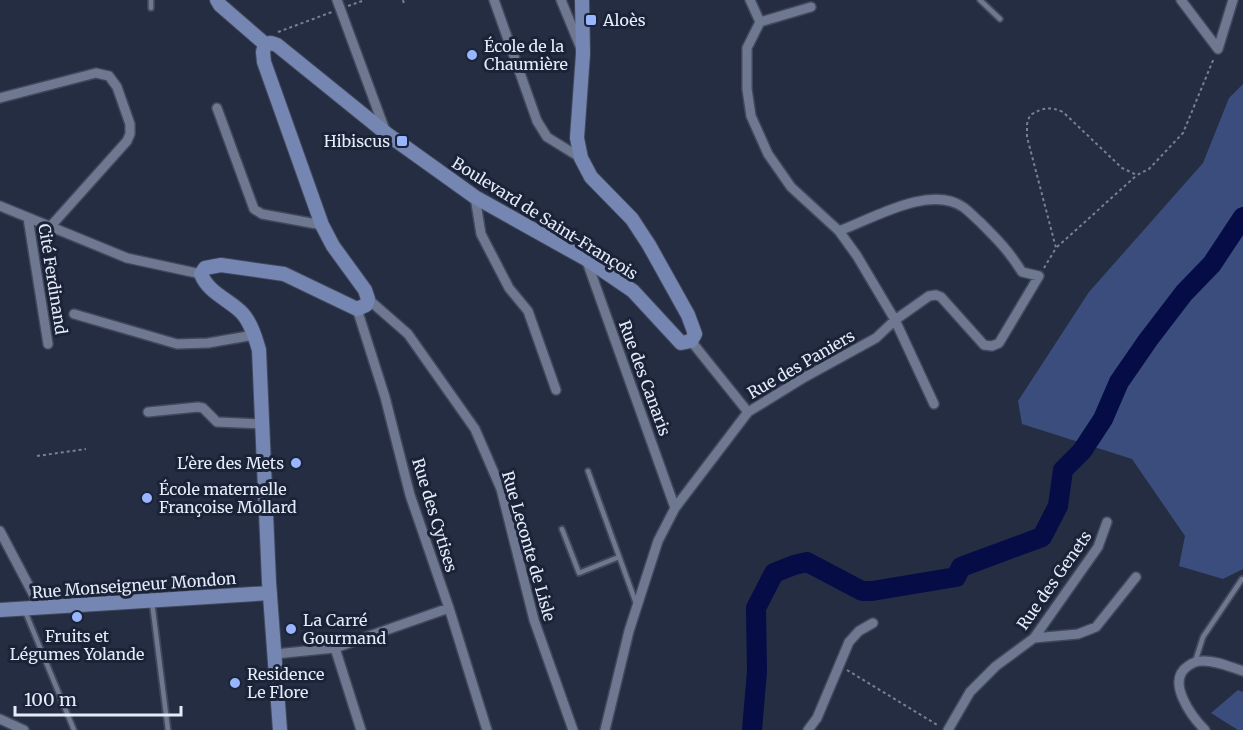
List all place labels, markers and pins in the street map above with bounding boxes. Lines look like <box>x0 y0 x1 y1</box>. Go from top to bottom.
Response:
place label: Aloès <box>602 10 646 30</box>
marker: Aloès <box>584 13 598 27</box>
place label: École de la Chaumière <box>484 36 568 74</box>
marker: École de la Chaumière <box>465 48 479 62</box>
place label: Hibiscus <box>324 131 390 151</box>
marker: Hibiscus <box>395 134 409 148</box>
place label: L'ère des Mets <box>177 453 284 473</box>
marker: L'ère des Mets <box>289 456 303 470</box>
place label: École maternelle Françoise Mollard <box>159 479 297 517</box>
marker: École maternelle Françoise Mollard <box>140 491 154 505</box>
marker: Fruits et Légumes Yolande <box>70 610 84 624</box>
place label: La Carré Gourmand <box>303 610 387 648</box>
marker: La Carré Gourmand <box>284 622 298 636</box>
place label: Fruits et Légumes Yolande <box>10 626 144 664</box>
place label: Residence Le Flore <box>247 664 324 702</box>
marker: Residence Le Flore <box>228 676 242 690</box>

